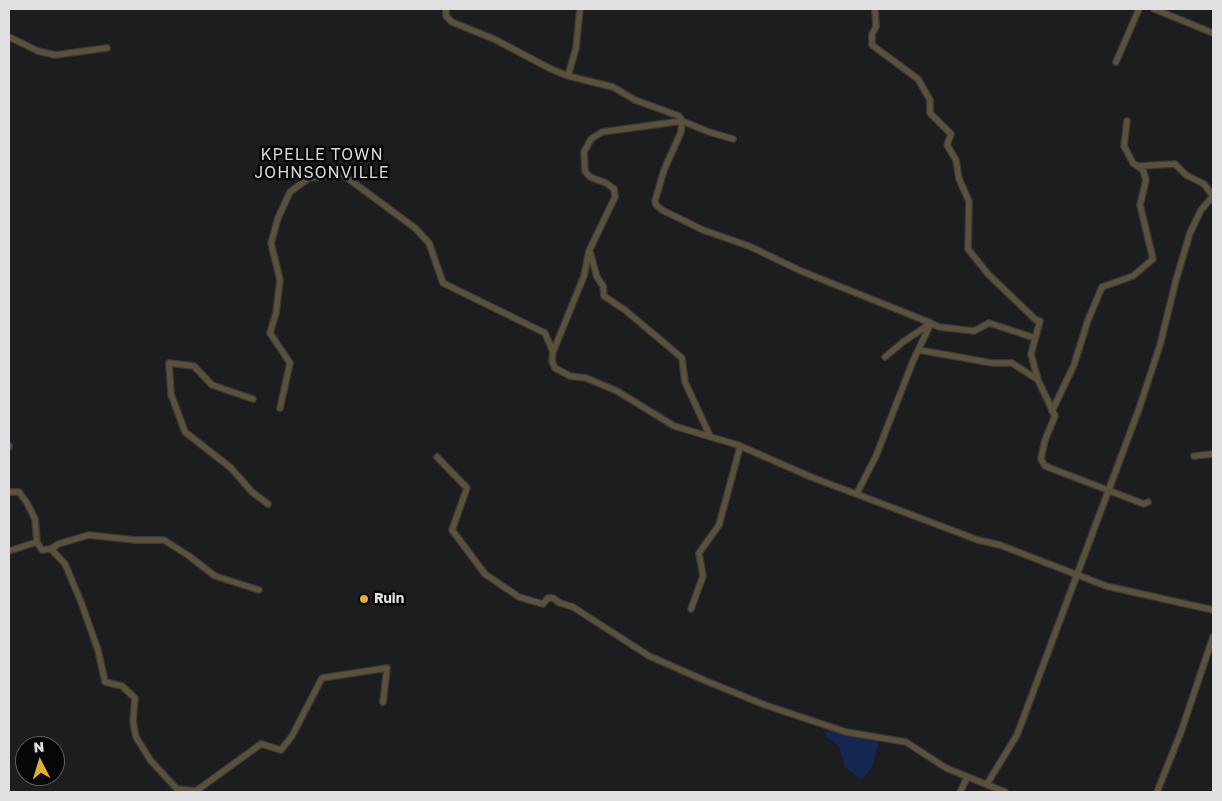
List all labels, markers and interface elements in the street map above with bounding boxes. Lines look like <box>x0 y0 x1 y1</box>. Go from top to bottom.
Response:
district label: KPELLE TOWN JOHNSONVILLE <box>253 145 391 183</box>
place label: Ruin <box>374 591 404 607</box>
marker: Ruin <box>358 593 370 605</box>
north arrow <box>15 736 65 786</box>
text: N <box>33 738 45 755</box>

